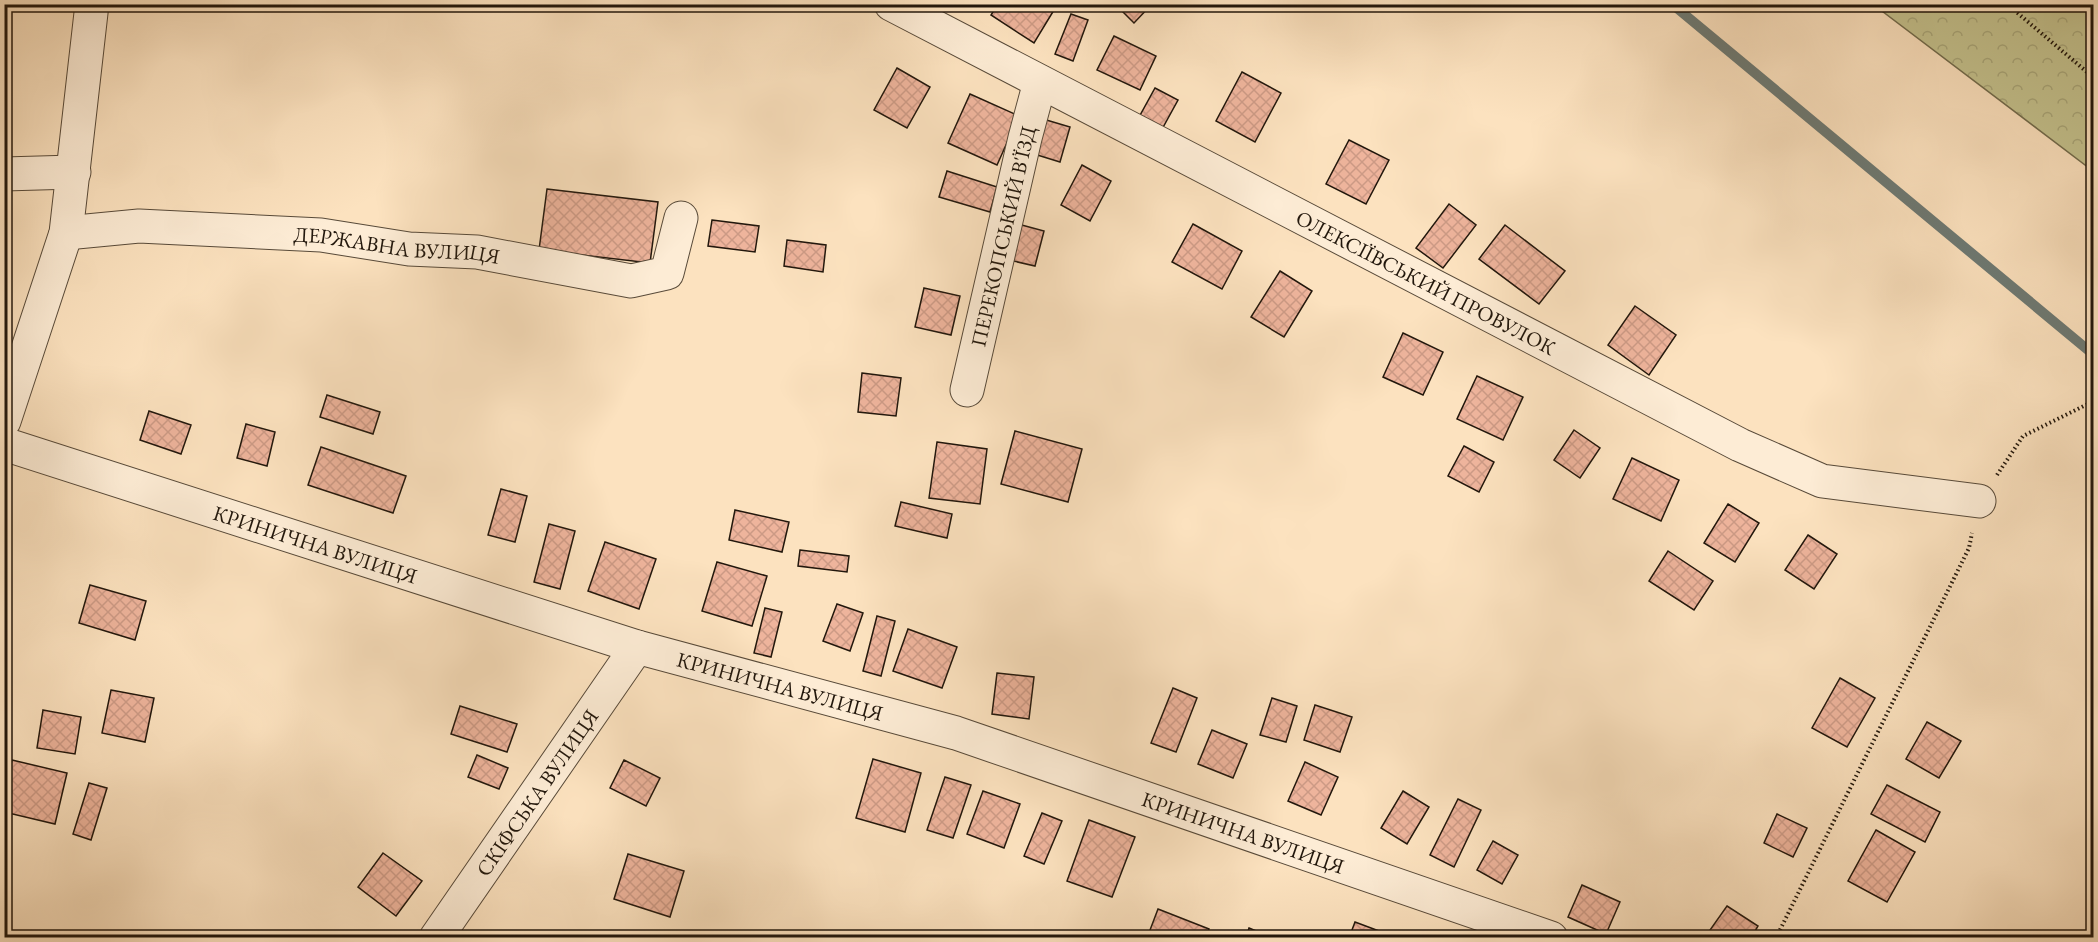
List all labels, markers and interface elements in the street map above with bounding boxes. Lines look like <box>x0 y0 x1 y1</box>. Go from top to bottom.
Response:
street label: ПЕРЕКОПСЬКИЙ В'ЇЗД <box>964 122 1041 349</box>
street label: ОЛЕКСІЇВСЬКИЙ ПРОВУЛОК <box>1292 203 1561 361</box>
street label: ДЕРЖАВНА ВУЛИЦЯ <box>293 220 502 270</box>
street label: КРИНИЧНА ВУЛИЦЯ <box>210 499 421 589</box>
street label: КРИНИЧНА ВУЛИЦЯ <box>674 645 886 726</box>
street label: СКІФСЬКА ВУЛИЦЯ <box>469 704 604 881</box>
street label: КРИНИЧНА ВУЛИЦЯ <box>1138 785 1348 879</box>

